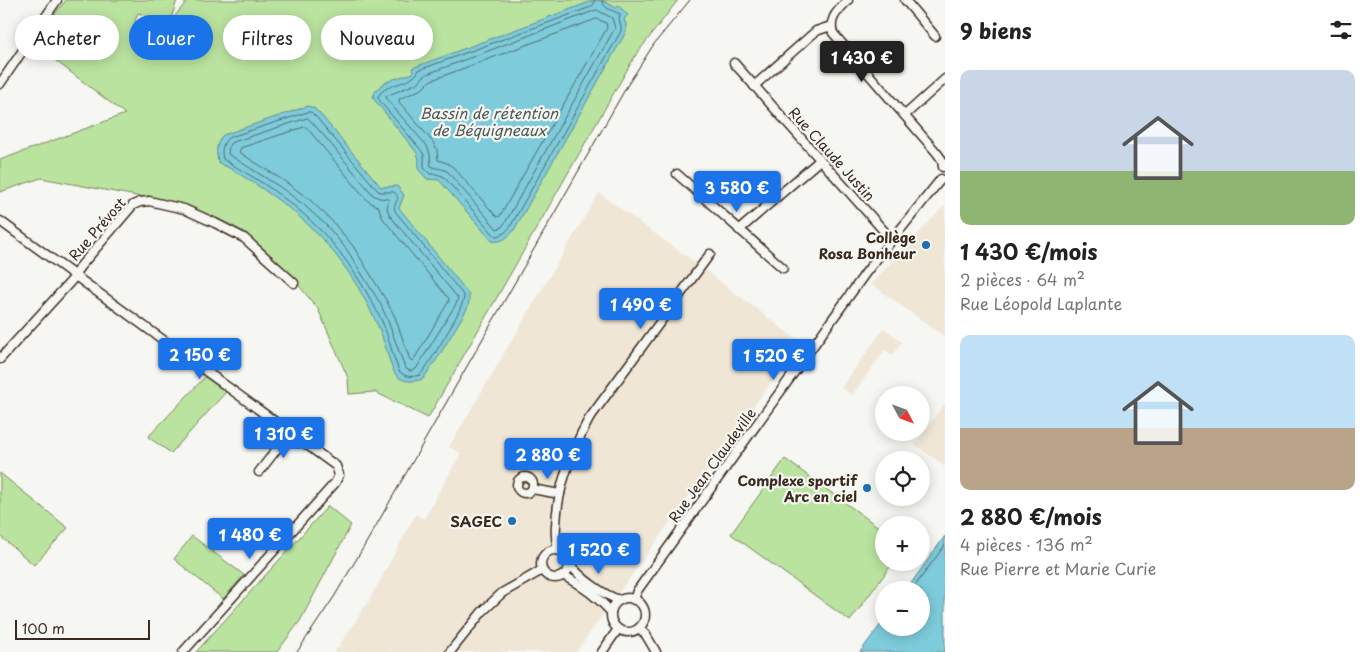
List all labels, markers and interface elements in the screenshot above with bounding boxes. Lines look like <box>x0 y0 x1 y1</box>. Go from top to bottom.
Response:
text: 9 biens <box>960 14 1032 46</box>
chip: Acheter <box>15 15 119 60</box>
chip: Louer <box>129 15 213 60</box>
chip: Filtres <box>223 15 311 60</box>
chip: Nouveau <box>321 15 433 60</box>
icon: filters <box>1327 16 1355 44</box>
pin: 1 430 € <box>816 41 908 83</box>
text: 1 430 € <box>831 45 893 69</box>
water label: Bassin de rétention de Béquigneaux <box>420 101 559 141</box>
street label: Rue Claude Justin <box>784 102 880 206</box>
icon: home <box>1113 103 1203 193</box>
pin: 3 580 € <box>691 170 783 213</box>
text: 3 580 € <box>705 175 769 199</box>
street label: Rue Prévost <box>64 193 131 265</box>
place label: Collège Rosa Bonheur <box>819 227 917 264</box>
text: 1 430 €/mois <box>960 235 1098 267</box>
marker: Collège Rosa Bonheur <box>920 239 932 251</box>
text: 2 pièces · 64 m² <box>960 267 1085 291</box>
pin: 1 490 € <box>595 288 687 330</box>
text: Rue Léopold Laplante <box>960 291 1122 315</box>
text: 1 490 € <box>610 292 672 316</box>
pin: 2 150 € <box>154 338 246 380</box>
pin: 1 520 € <box>728 338 820 381</box>
text: 2 150 € <box>169 342 231 366</box>
text: 1 520 € <box>743 343 805 367</box>
icon: home <box>1113 368 1203 458</box>
north arrow <box>875 386 930 441</box>
map controls <box>875 386 930 636</box>
street label: Rue Jean Claudeville <box>663 403 761 527</box>
pin: 1 310 € <box>238 416 330 459</box>
text: 1 310 € <box>254 421 314 445</box>
pin: 2 880 € <box>502 438 594 480</box>
text: 2 880 € <box>515 442 581 466</box>
button: locate <box>875 451 930 506</box>
place label: Complexe sportif Arc en ciel <box>737 470 858 507</box>
marker: Complexe sportif Arc en ciel <box>861 482 873 494</box>
text: 2 880 €/mois <box>960 500 1102 532</box>
place label: SAGEC <box>450 511 502 532</box>
marker: SAGEC <box>506 515 518 527</box>
button: + <box>875 516 930 571</box>
pin: 1 480 € <box>204 518 296 560</box>
text: 1 480 € <box>219 522 281 546</box>
pin: 1 520 € <box>553 532 645 575</box>
text: 4 pièces · 136 m² <box>960 532 1093 556</box>
text: 1 520 € <box>568 537 630 561</box>
text: Rue Pierre et Marie Curie <box>960 556 1156 580</box>
button: − <box>875 581 930 636</box>
scale bar <box>15 617 150 640</box>
text: 100 m <box>22 618 65 639</box>

